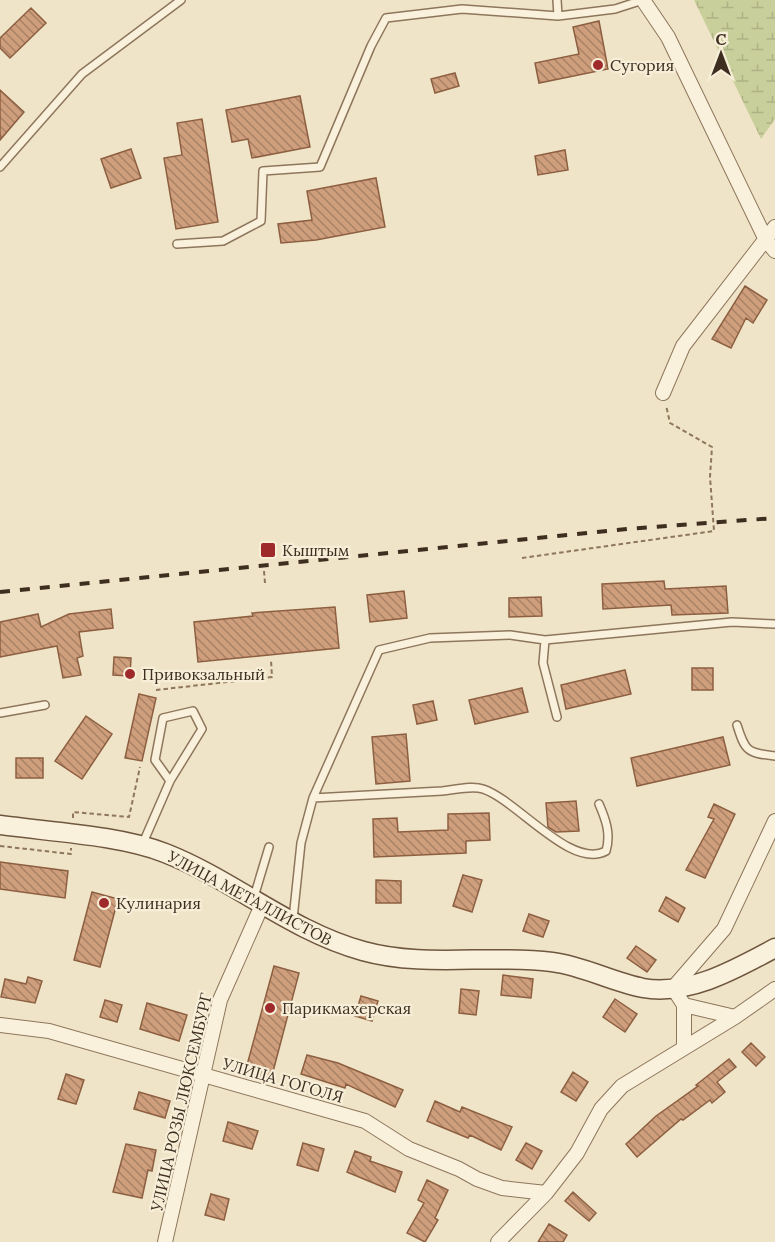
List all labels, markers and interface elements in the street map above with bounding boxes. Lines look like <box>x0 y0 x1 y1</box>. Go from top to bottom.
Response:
north arrow <box>691 24 751 84</box>
text: С <box>715 29 727 49</box>
place label: Сугория <box>610 55 674 75</box>
marker: Сугория <box>591 58 605 72</box>
place label: Кыштым <box>282 540 350 560</box>
marker: Кыштым <box>259 541 277 559</box>
place label: Привокзальный <box>142 664 265 684</box>
marker: Привокзальный <box>123 667 137 681</box>
street label: УЛИЦА МЕТАЛЛИСТОВ <box>164 846 336 950</box>
place label: Кулинария <box>116 893 201 913</box>
marker: Кулинария <box>97 896 111 910</box>
street label: УЛИЦА РОЗЫ ЛЮКСЕМБУРГ <box>146 991 216 1214</box>
place label: Парикмахерская <box>282 998 411 1018</box>
marker: Парикмахерская <box>263 1001 277 1015</box>
street label: УЛИЦА ГОГОЛЯ <box>219 1053 346 1107</box>

